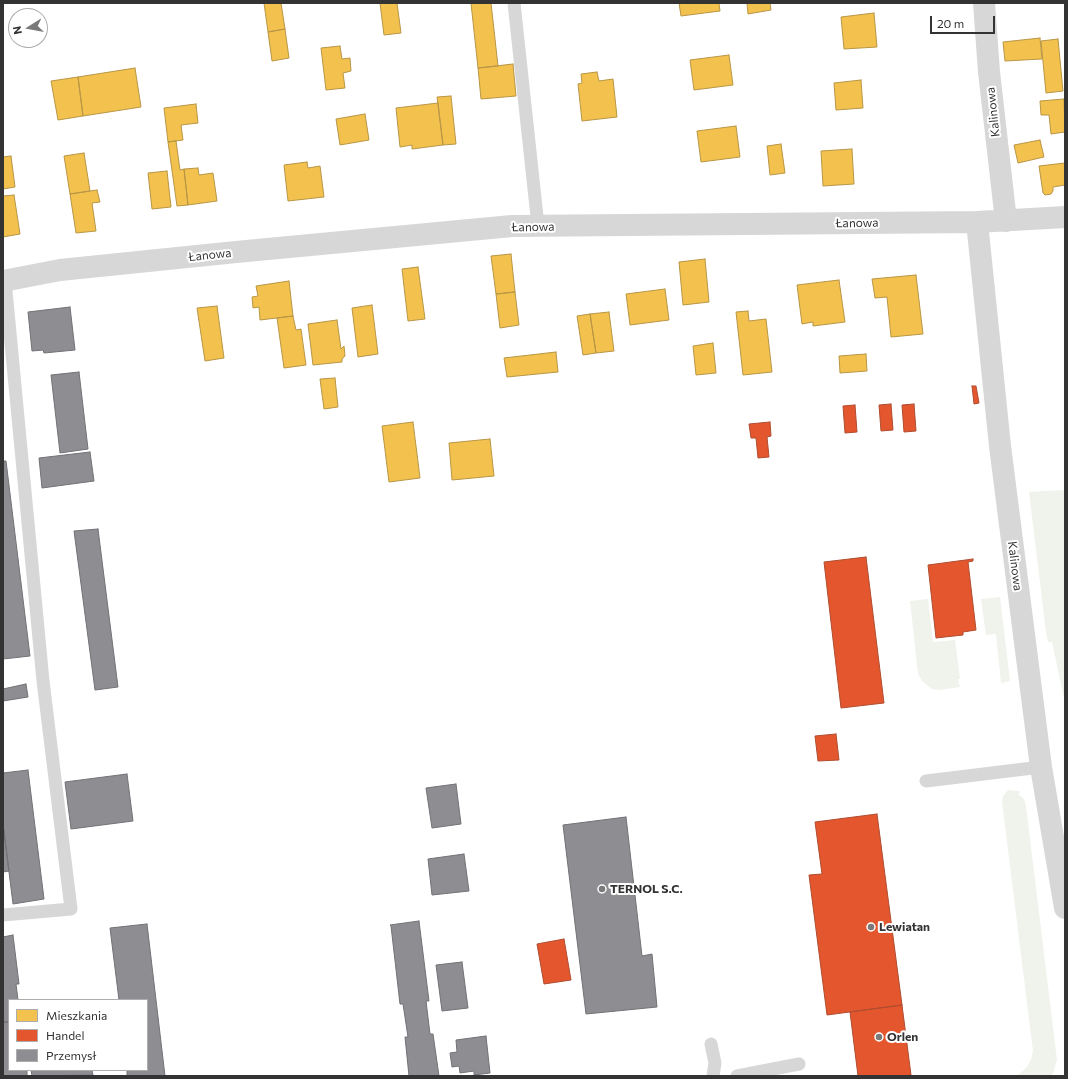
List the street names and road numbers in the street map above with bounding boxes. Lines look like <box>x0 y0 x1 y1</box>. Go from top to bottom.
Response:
street label: Kalinowa <box>983 86 1003 138</box>
street label: Łanowa <box>835 215 879 231</box>
street label: Łanowa <box>511 219 555 235</box>
street label: Łanowa <box>188 246 232 264</box>
street label: Kalinowa <box>1005 540 1025 592</box>

